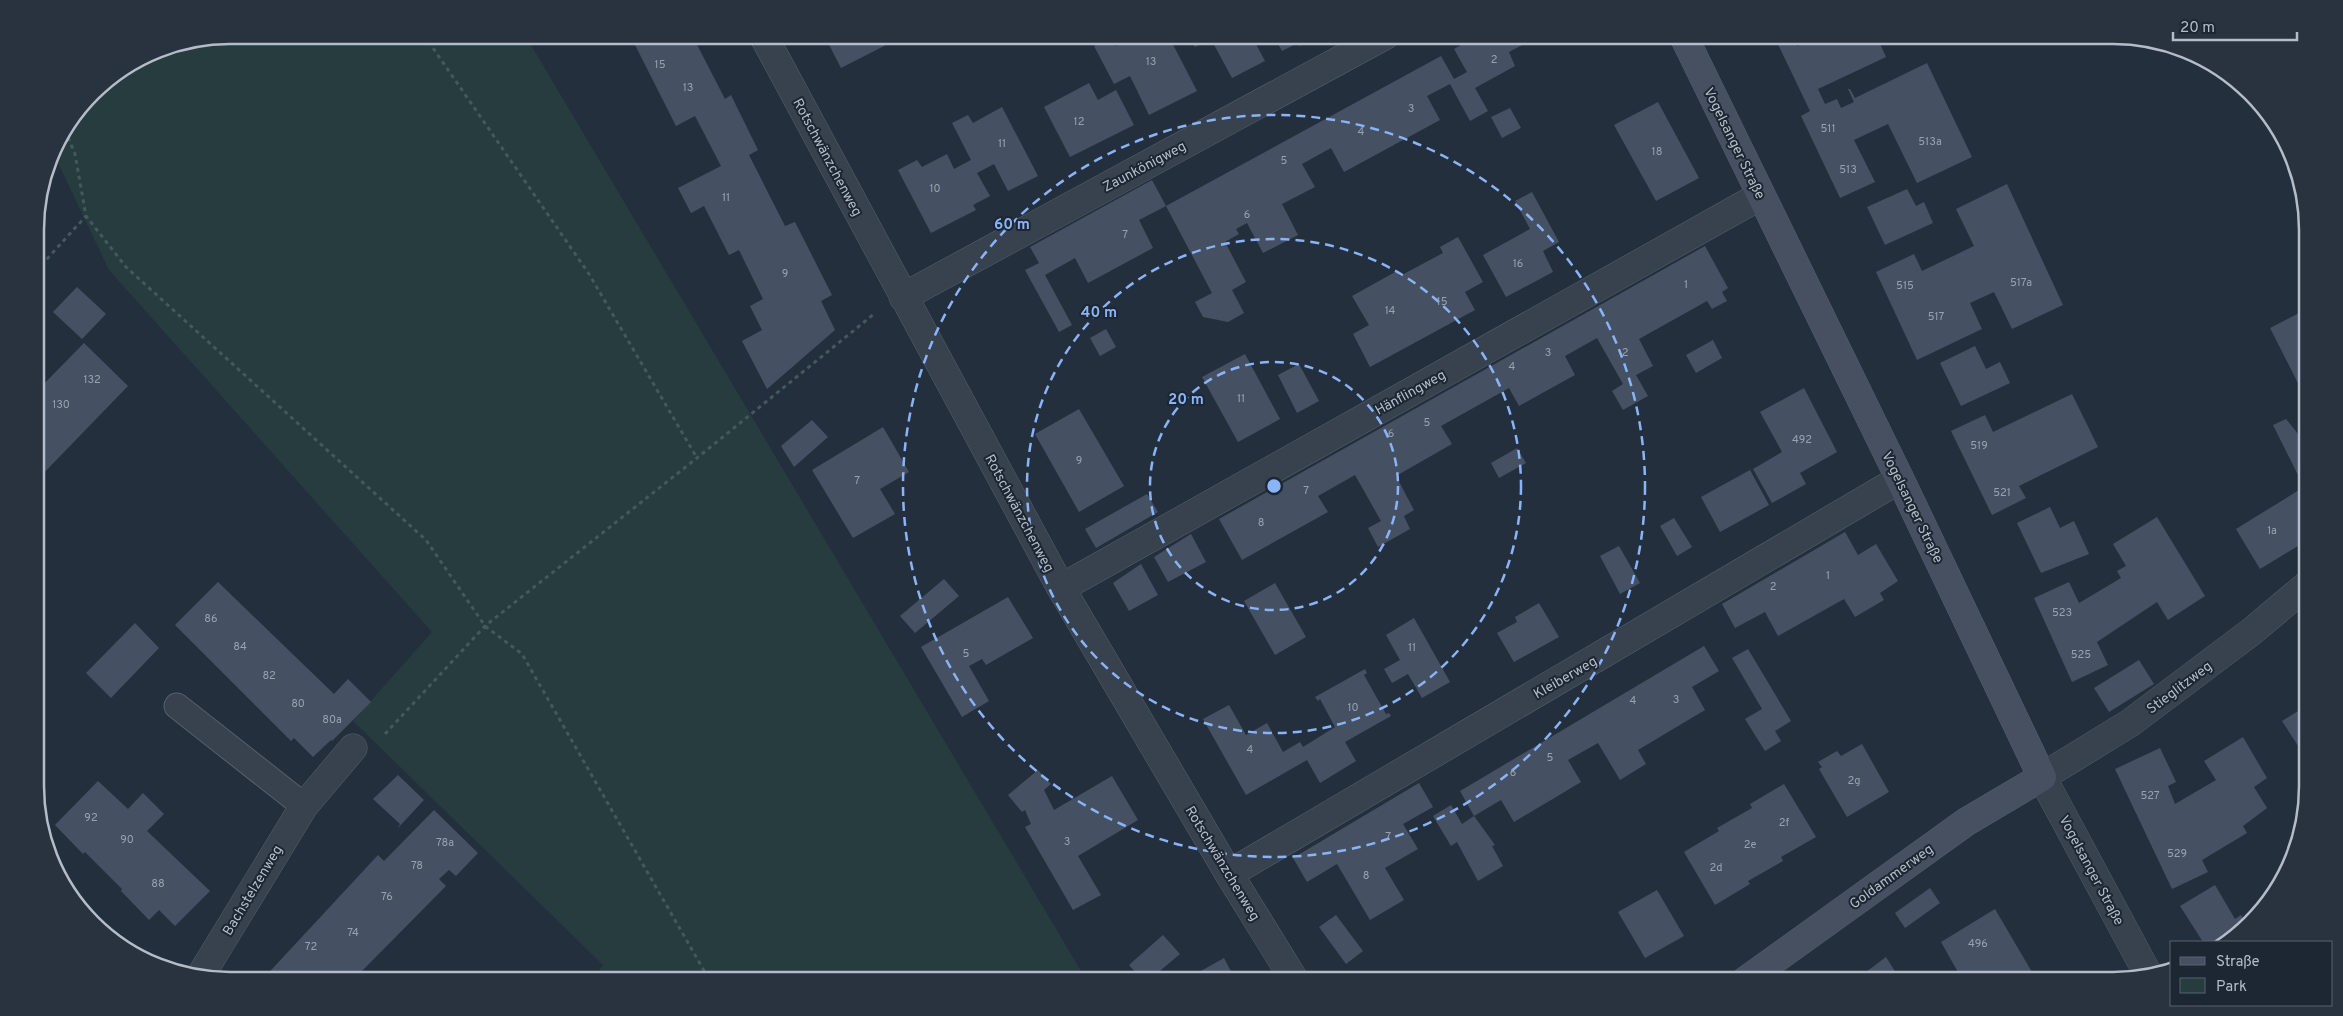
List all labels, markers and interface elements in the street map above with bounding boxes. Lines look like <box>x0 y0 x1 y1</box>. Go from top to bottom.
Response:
scale bar <box>2173 10 2297 42</box>
text: 20 m <box>2180 19 2215 38</box>
house number: 2 <box>1491 53 1497 67</box>
house number: 13 <box>1146 55 1156 69</box>
house number: 15 <box>655 58 666 72</box>
house number: 13 <box>683 81 693 95</box>
street label: Vogelsanger Straße <box>1699 85 1768 202</box>
street label: Rotschwänzchenweg <box>788 96 865 220</box>
house number: 3 <box>1408 102 1414 116</box>
house number: 12 <box>1074 115 1084 129</box>
house number: 511 <box>1820 122 1836 136</box>
house number: 4 <box>1358 125 1365 139</box>
house number: 513a <box>1918 135 1942 149</box>
house number: 11 <box>998 137 1006 151</box>
street label: Zaunkönigweg <box>1100 138 1189 196</box>
house number: 18 <box>1652 145 1662 159</box>
house number: 5 <box>1281 154 1288 168</box>
house number: 513 <box>1839 163 1857 177</box>
house number: 10 <box>929 182 941 196</box>
house number: 11 <box>722 191 730 205</box>
house number: 6 <box>1244 208 1250 222</box>
text: 60 m <box>994 216 1030 235</box>
house number: 7 <box>1122 228 1128 242</box>
house number: 16 <box>1513 257 1523 271</box>
house number: 9 <box>782 267 788 281</box>
house number: 517a <box>2010 276 2032 290</box>
house number: 1 <box>1684 278 1688 292</box>
house number: 515 <box>1896 279 1914 293</box>
house number: 15 <box>1437 295 1448 309</box>
text: 40 m <box>1081 304 1117 323</box>
house number: 14 <box>1385 304 1396 318</box>
house number: 517 <box>1928 310 1945 324</box>
house number: 3 <box>1545 346 1551 360</box>
house number: 2 <box>1622 346 1628 360</box>
house number: 4 <box>1509 360 1516 374</box>
street label: Hänflingweg <box>1372 367 1449 420</box>
house number: 132 <box>83 373 101 387</box>
text: 20 m <box>1168 391 1204 410</box>
house number: 11 <box>1237 392 1245 406</box>
house number: 130 <box>52 398 70 412</box>
house number: 5 <box>1424 416 1431 430</box>
house number: 6 <box>1388 427 1394 441</box>
house number: 492 <box>1792 433 1812 447</box>
house number: 519 <box>1970 439 1988 453</box>
street label: Vogelsanger Straße <box>1877 449 1946 566</box>
street label: Rotschwänzchenweg <box>980 452 1057 576</box>
house number: 9 <box>1076 454 1082 468</box>
house number: 7 <box>854 474 860 488</box>
centre of rings <box>1265 477 1283 495</box>
house number: 7 <box>1303 484 1309 498</box>
house number: 521 <box>1993 486 2011 500</box>
house number: 8 <box>1258 516 1264 530</box>
house number: 1a <box>2267 524 2277 538</box>
house number: 1 <box>1826 569 1830 583</box>
house number: 2 <box>1770 580 1776 594</box>
house number: 523 <box>2052 606 2072 620</box>
house number: 86 <box>204 612 218 626</box>
house number: 84 <box>233 640 247 654</box>
house number: 11 <box>1408 641 1416 655</box>
house number: 5 <box>963 647 970 661</box>
house number: 525 <box>2071 648 2091 662</box>
street label: Kleiberweg <box>1531 653 1601 703</box>
street label: Stieglitzweg <box>2144 658 2216 718</box>
house number: 82 <box>262 669 276 683</box>
house number: 3 <box>1673 693 1679 707</box>
house number: 4 <box>1630 694 1637 708</box>
house number: 80 <box>291 697 305 711</box>
house number: 10 <box>1347 701 1359 715</box>
house number: 80a <box>322 713 342 727</box>
house number: 4 <box>1247 743 1254 757</box>
house number: 5 <box>1547 751 1554 765</box>
house number: 6 <box>1510 766 1516 780</box>
house number: 2g <box>1848 774 1860 788</box>
house number: 527 <box>2140 789 2160 803</box>
street label: Rotschwänzchenweg <box>1181 803 1263 924</box>
house number: 92 <box>84 811 98 825</box>
street label: Vogelsanger Straße <box>2055 813 2127 929</box>
house number: 2f <box>1779 816 1790 830</box>
house number: 7 <box>1385 830 1391 844</box>
house number: 90 <box>120 833 134 847</box>
house number: 3 <box>1064 835 1070 849</box>
house number: 78a <box>436 836 454 850</box>
house number: 2e <box>1744 838 1756 852</box>
street label: Goldammerweg <box>1847 841 1937 913</box>
street label: Bachstelzenweg <box>220 842 287 939</box>
house number: 529 <box>2167 847 2187 861</box>
house number: 78 <box>411 859 423 873</box>
house number: 2d <box>1710 861 1722 875</box>
house number: 8 <box>1363 869 1369 883</box>
house number: 88 <box>151 877 165 891</box>
house number: 76 <box>381 890 393 904</box>
house number: 74 <box>347 926 359 940</box>
house number: 496 <box>1968 937 1988 951</box>
house number: 72 <box>305 940 317 954</box>
legend <box>2170 941 2333 1006</box>
text: Straße <box>2216 953 2260 972</box>
text: Park <box>2216 978 2247 997</box>

